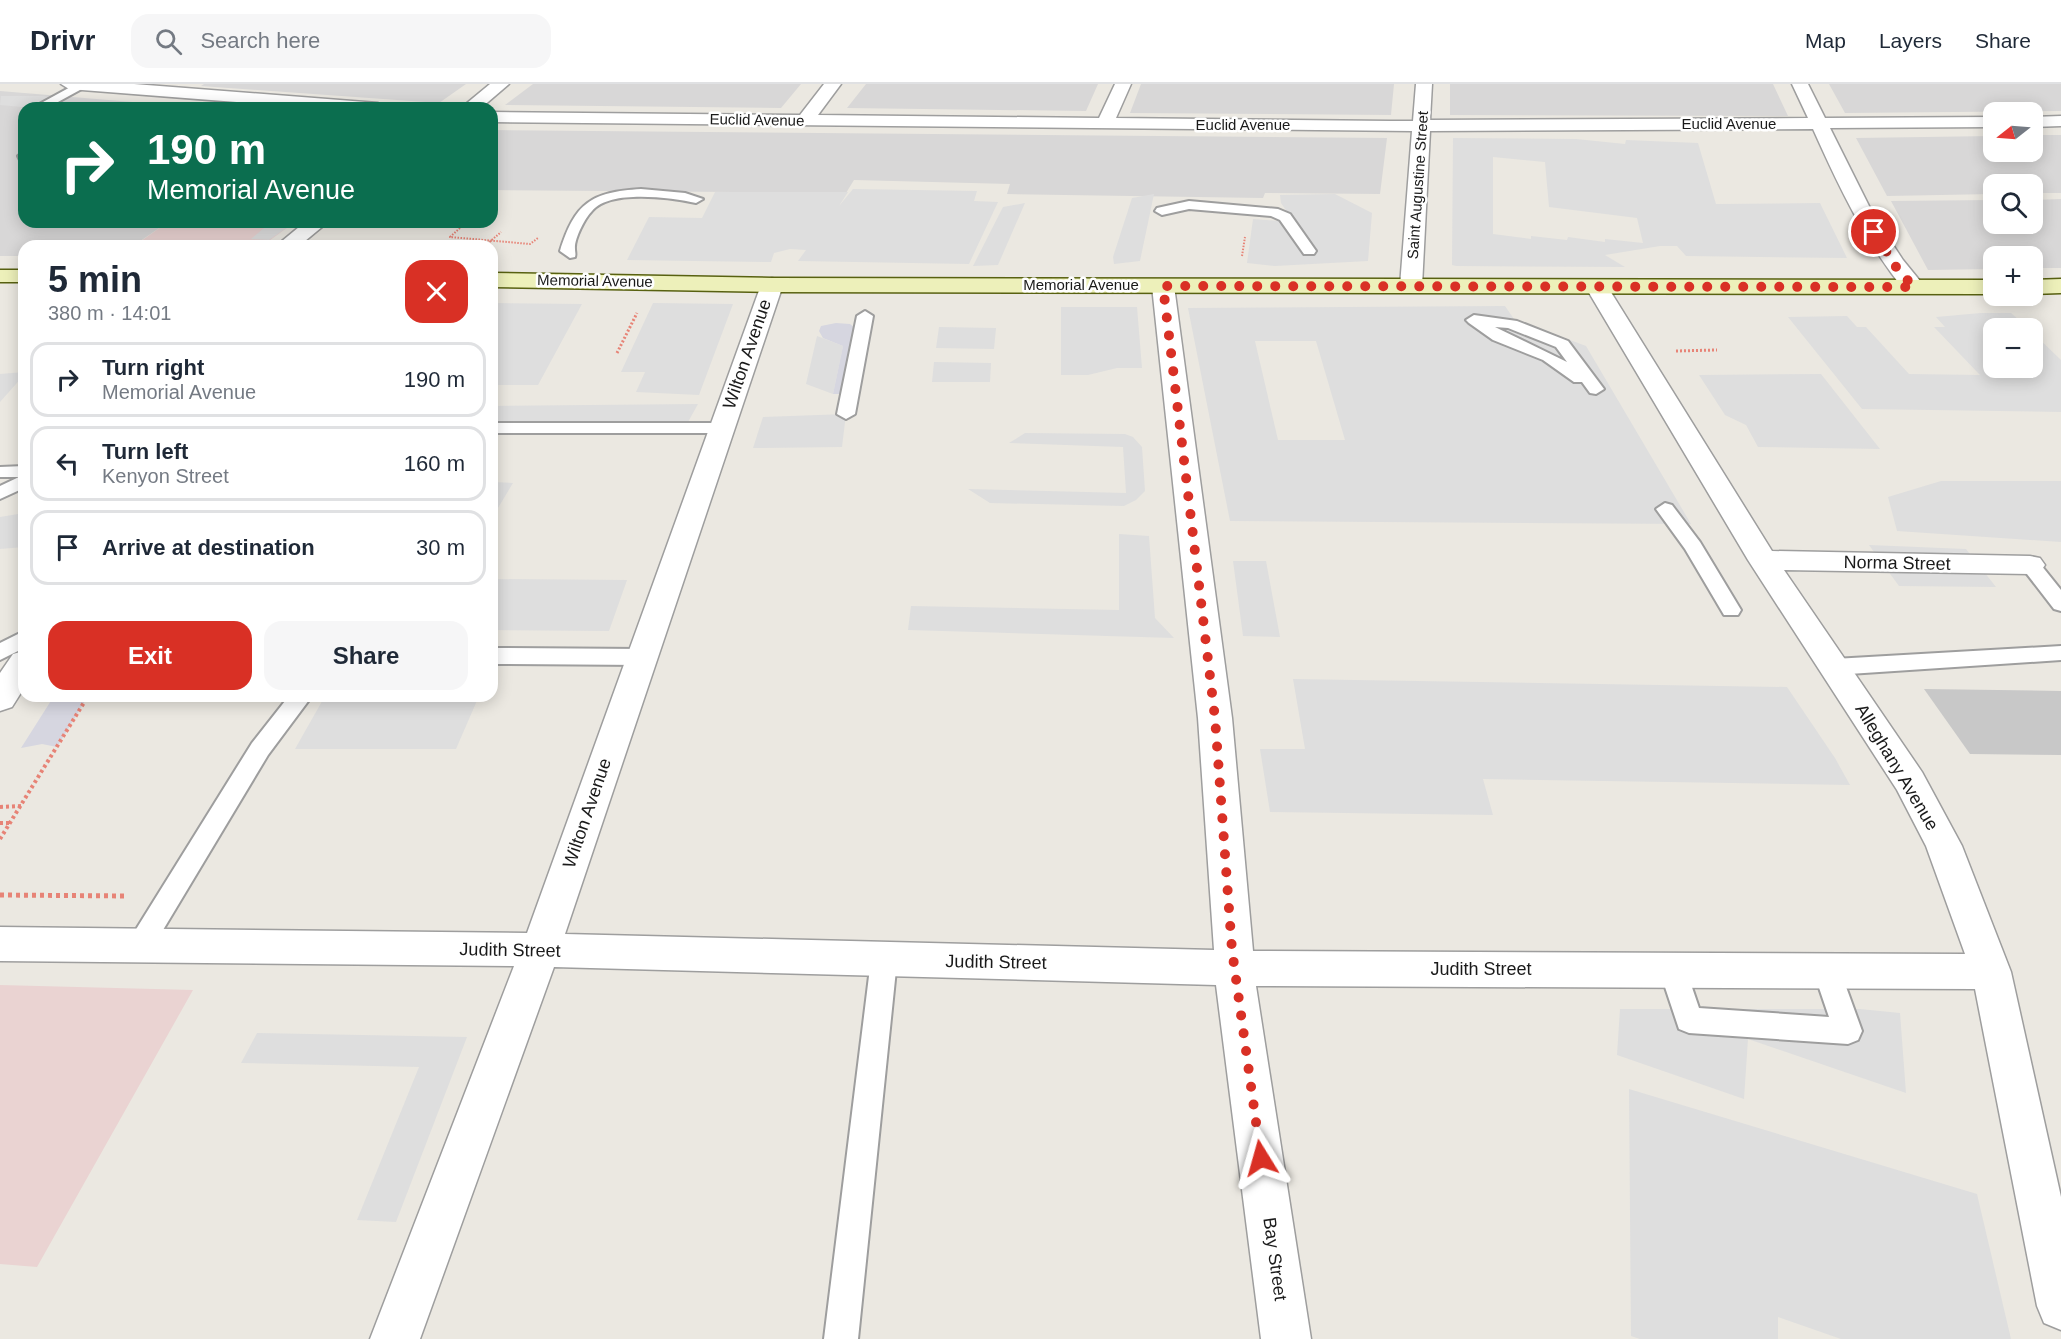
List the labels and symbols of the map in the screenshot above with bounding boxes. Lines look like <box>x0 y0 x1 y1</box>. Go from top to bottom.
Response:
north arrow <box>1983 102 2043 162</box>
street label: Euclid Avenue <box>709 110 805 129</box>
street label: Saint Augustine Street <box>1404 110 1431 260</box>
street label: Euclid Avenue <box>1682 115 1776 132</box>
street label: Euclid Avenue <box>1196 116 1290 133</box>
pin <box>1848 206 1899 257</box>
street label: Memorial Avenue <box>537 271 653 290</box>
street label: Memorial Avenue <box>1023 276 1139 293</box>
street label: Wilton Avenue <box>719 296 775 412</box>
street label: Norma Street <box>1843 552 1951 574</box>
street label: Alleghany Avenue <box>1851 700 1943 834</box>
street label: Wilton Avenue <box>559 755 615 871</box>
street label: Judith Street <box>459 939 561 961</box>
street label: Judith Street <box>945 951 1047 973</box>
street label: Judith Street <box>1430 959 1532 979</box>
position arrow <box>1229 1126 1293 1190</box>
street label: Bay Street <box>1259 1216 1291 1302</box>

